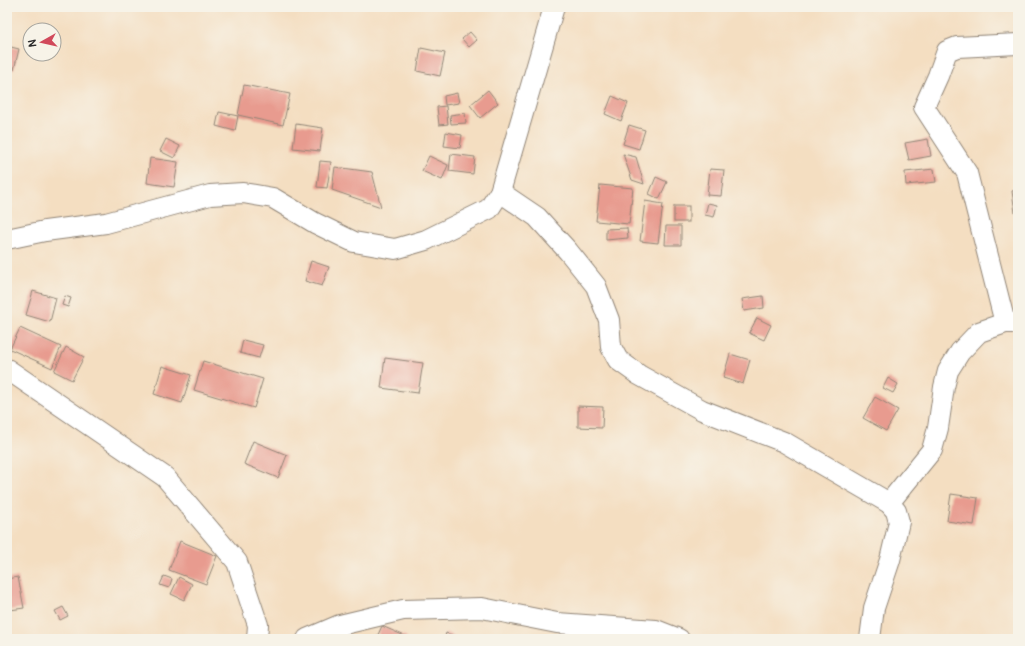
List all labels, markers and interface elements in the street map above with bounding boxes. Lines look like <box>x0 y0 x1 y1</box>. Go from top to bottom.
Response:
north arrow <box>22 22 62 62</box>
text: N <box>26 38 40 48</box>

